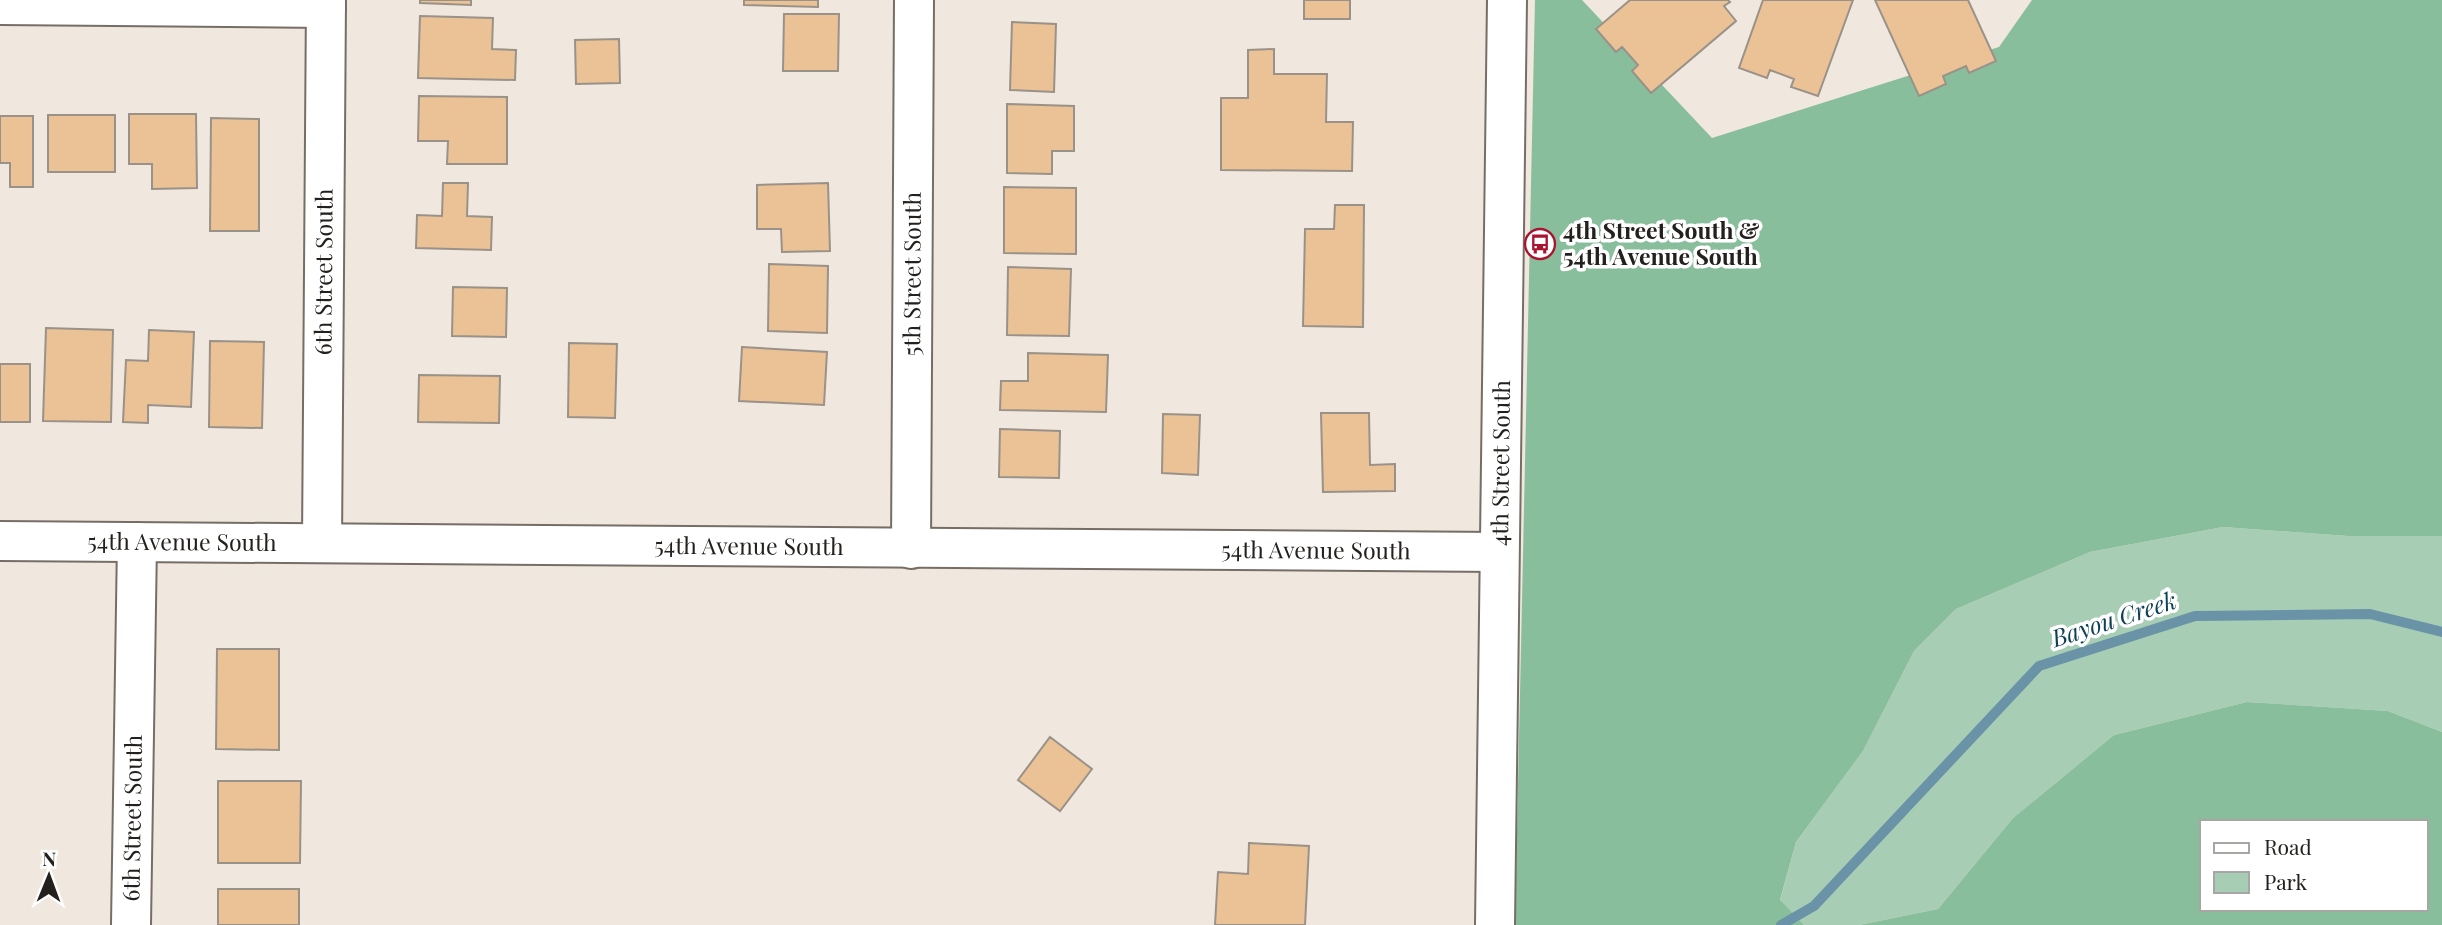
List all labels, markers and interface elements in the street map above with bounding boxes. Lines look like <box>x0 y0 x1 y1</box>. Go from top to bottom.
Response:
street label: 6th Street South <box>306 188 339 355</box>
street label: 5th Street South <box>895 191 927 356</box>
place label: 4th Street South & 54th Avenue South <box>1563 214 1760 271</box>
bus stop icon: 4th Street South & 54th Avenue South <box>1523 227 1557 261</box>
street label: 4th Street South <box>1483 379 1516 546</box>
street label: 54th Avenue South <box>87 525 277 557</box>
street label: 54th Avenue South <box>654 529 844 561</box>
street label: 54th Avenue South <box>1221 533 1411 565</box>
water label: Bayou Creek <box>2046 583 2180 654</box>
street label: 6th Street South <box>114 734 148 902</box>
legend <box>2200 820 2428 911</box>
text: Road <box>2264 832 2312 860</box>
north arrow <box>14 841 84 911</box>
text: N <box>42 845 57 871</box>
text: Park <box>2264 867 2308 895</box>

